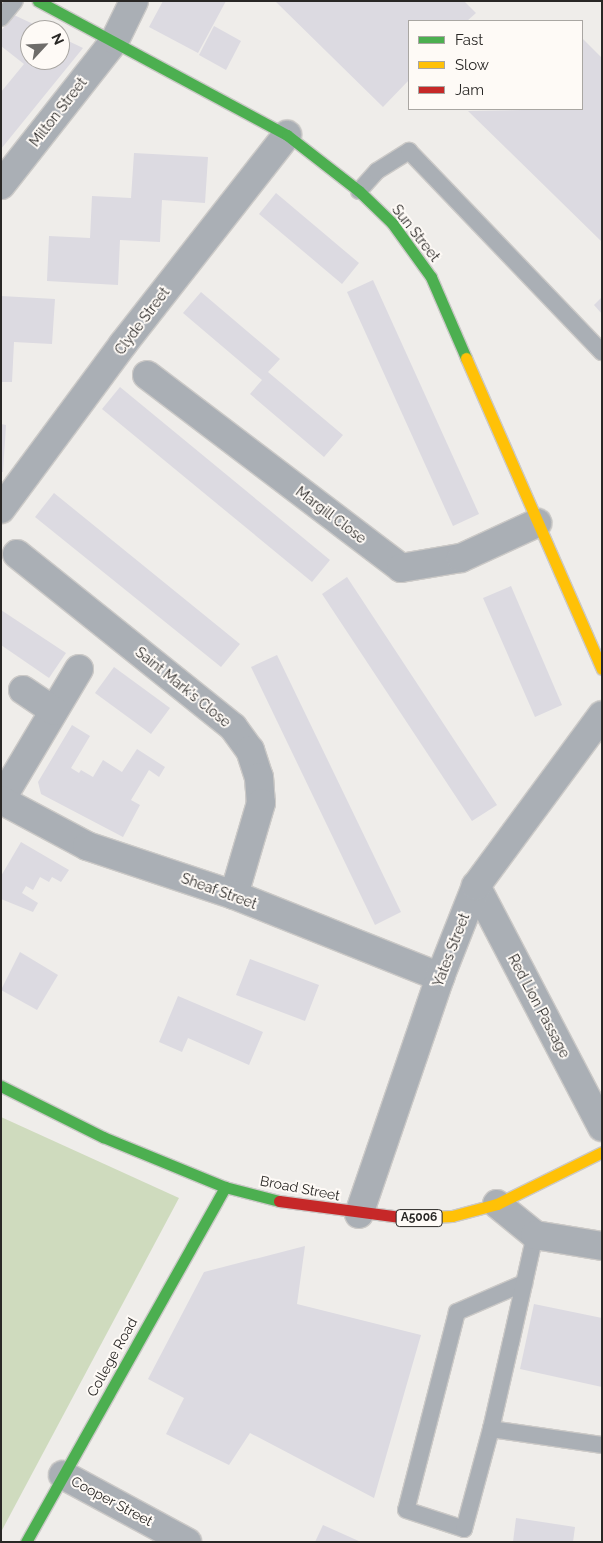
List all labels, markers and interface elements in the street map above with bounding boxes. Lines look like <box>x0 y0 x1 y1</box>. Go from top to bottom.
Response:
north arrow <box>20 20 70 70</box>
legend <box>408 20 583 110</box>
text: N <box>48 31 67 47</box>
text: Fast <box>455 31 483 49</box>
text: Slow <box>455 56 489 74</box>
street label: Milton Street <box>26 74 90 150</box>
text: Jam <box>455 81 484 99</box>
street label: Sun Street <box>389 201 443 265</box>
street label: Clyde Street <box>111 284 173 358</box>
street label: Margill Close <box>292 483 370 547</box>
street label: Saint Mark's Close <box>132 644 234 730</box>
street label: Sheaf Street <box>179 870 259 912</box>
street label: Yates Street <box>429 911 473 989</box>
street label: Red Lion Passage <box>505 951 573 1061</box>
street label: Broad Street <box>259 1172 341 1204</box>
road number: A5006 <box>395 1208 443 1228</box>
street label: College Road <box>83 1315 141 1399</box>
street label: Cooper Street <box>68 1472 156 1530</box>

